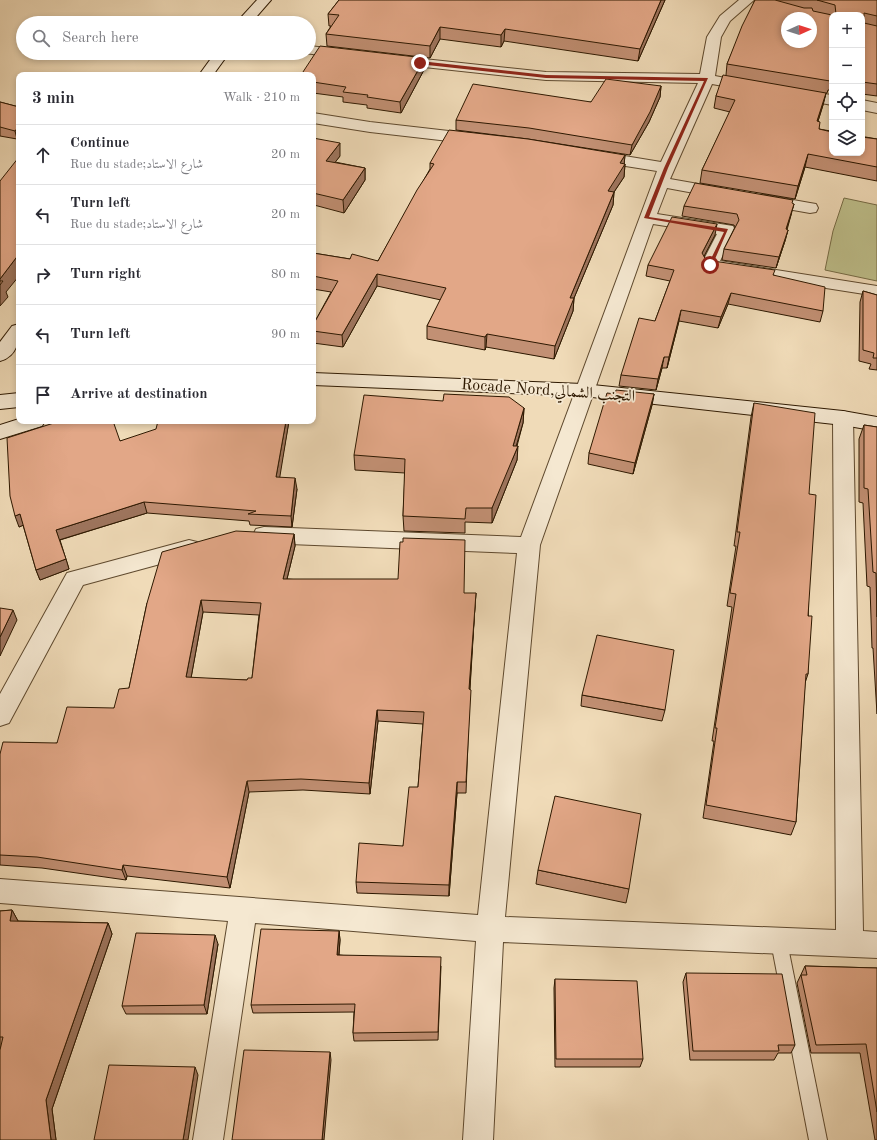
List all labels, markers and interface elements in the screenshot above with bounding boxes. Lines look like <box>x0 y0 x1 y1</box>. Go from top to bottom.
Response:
north arrow <box>781 12 817 48</box>
map controls <box>829 12 865 156</box>
button: + <box>829 12 865 48</box>
search box <box>16 16 316 60</box>
icon: search <box>30 27 52 49</box>
text: Search here <box>62 31 139 46</box>
button: − <box>829 48 865 84</box>
route end <box>411 54 429 72</box>
button: locate <box>829 84 865 120</box>
text: 3 min <box>32 90 75 107</box>
text: Walk · 210 m <box>223 91 300 104</box>
button: layers <box>829 120 865 156</box>
text: Continue <box>70 136 129 151</box>
icon: ahead <box>32 144 54 166</box>
text: 20 m <box>271 148 300 161</box>
text: Rue du stade;شارع الاستاد <box>70 158 203 171</box>
text: Turn left <box>70 196 130 211</box>
icon: left <box>32 204 54 226</box>
text: 20 m <box>271 208 300 221</box>
text: Rue du stade;شارع الاستاد <box>70 218 203 231</box>
route start <box>701 256 719 274</box>
icon: right <box>32 264 54 286</box>
text: Turn right <box>70 267 141 282</box>
text: 80 m <box>271 268 300 281</box>
icon: left <box>32 324 54 346</box>
text: Turn left <box>70 327 130 342</box>
text: 90 m <box>271 328 300 341</box>
street label: Rocade Nord,التجنب الشمالي <box>460 377 636 408</box>
icon: arrive <box>32 384 54 406</box>
text: Arrive at destination <box>70 387 208 402</box>

